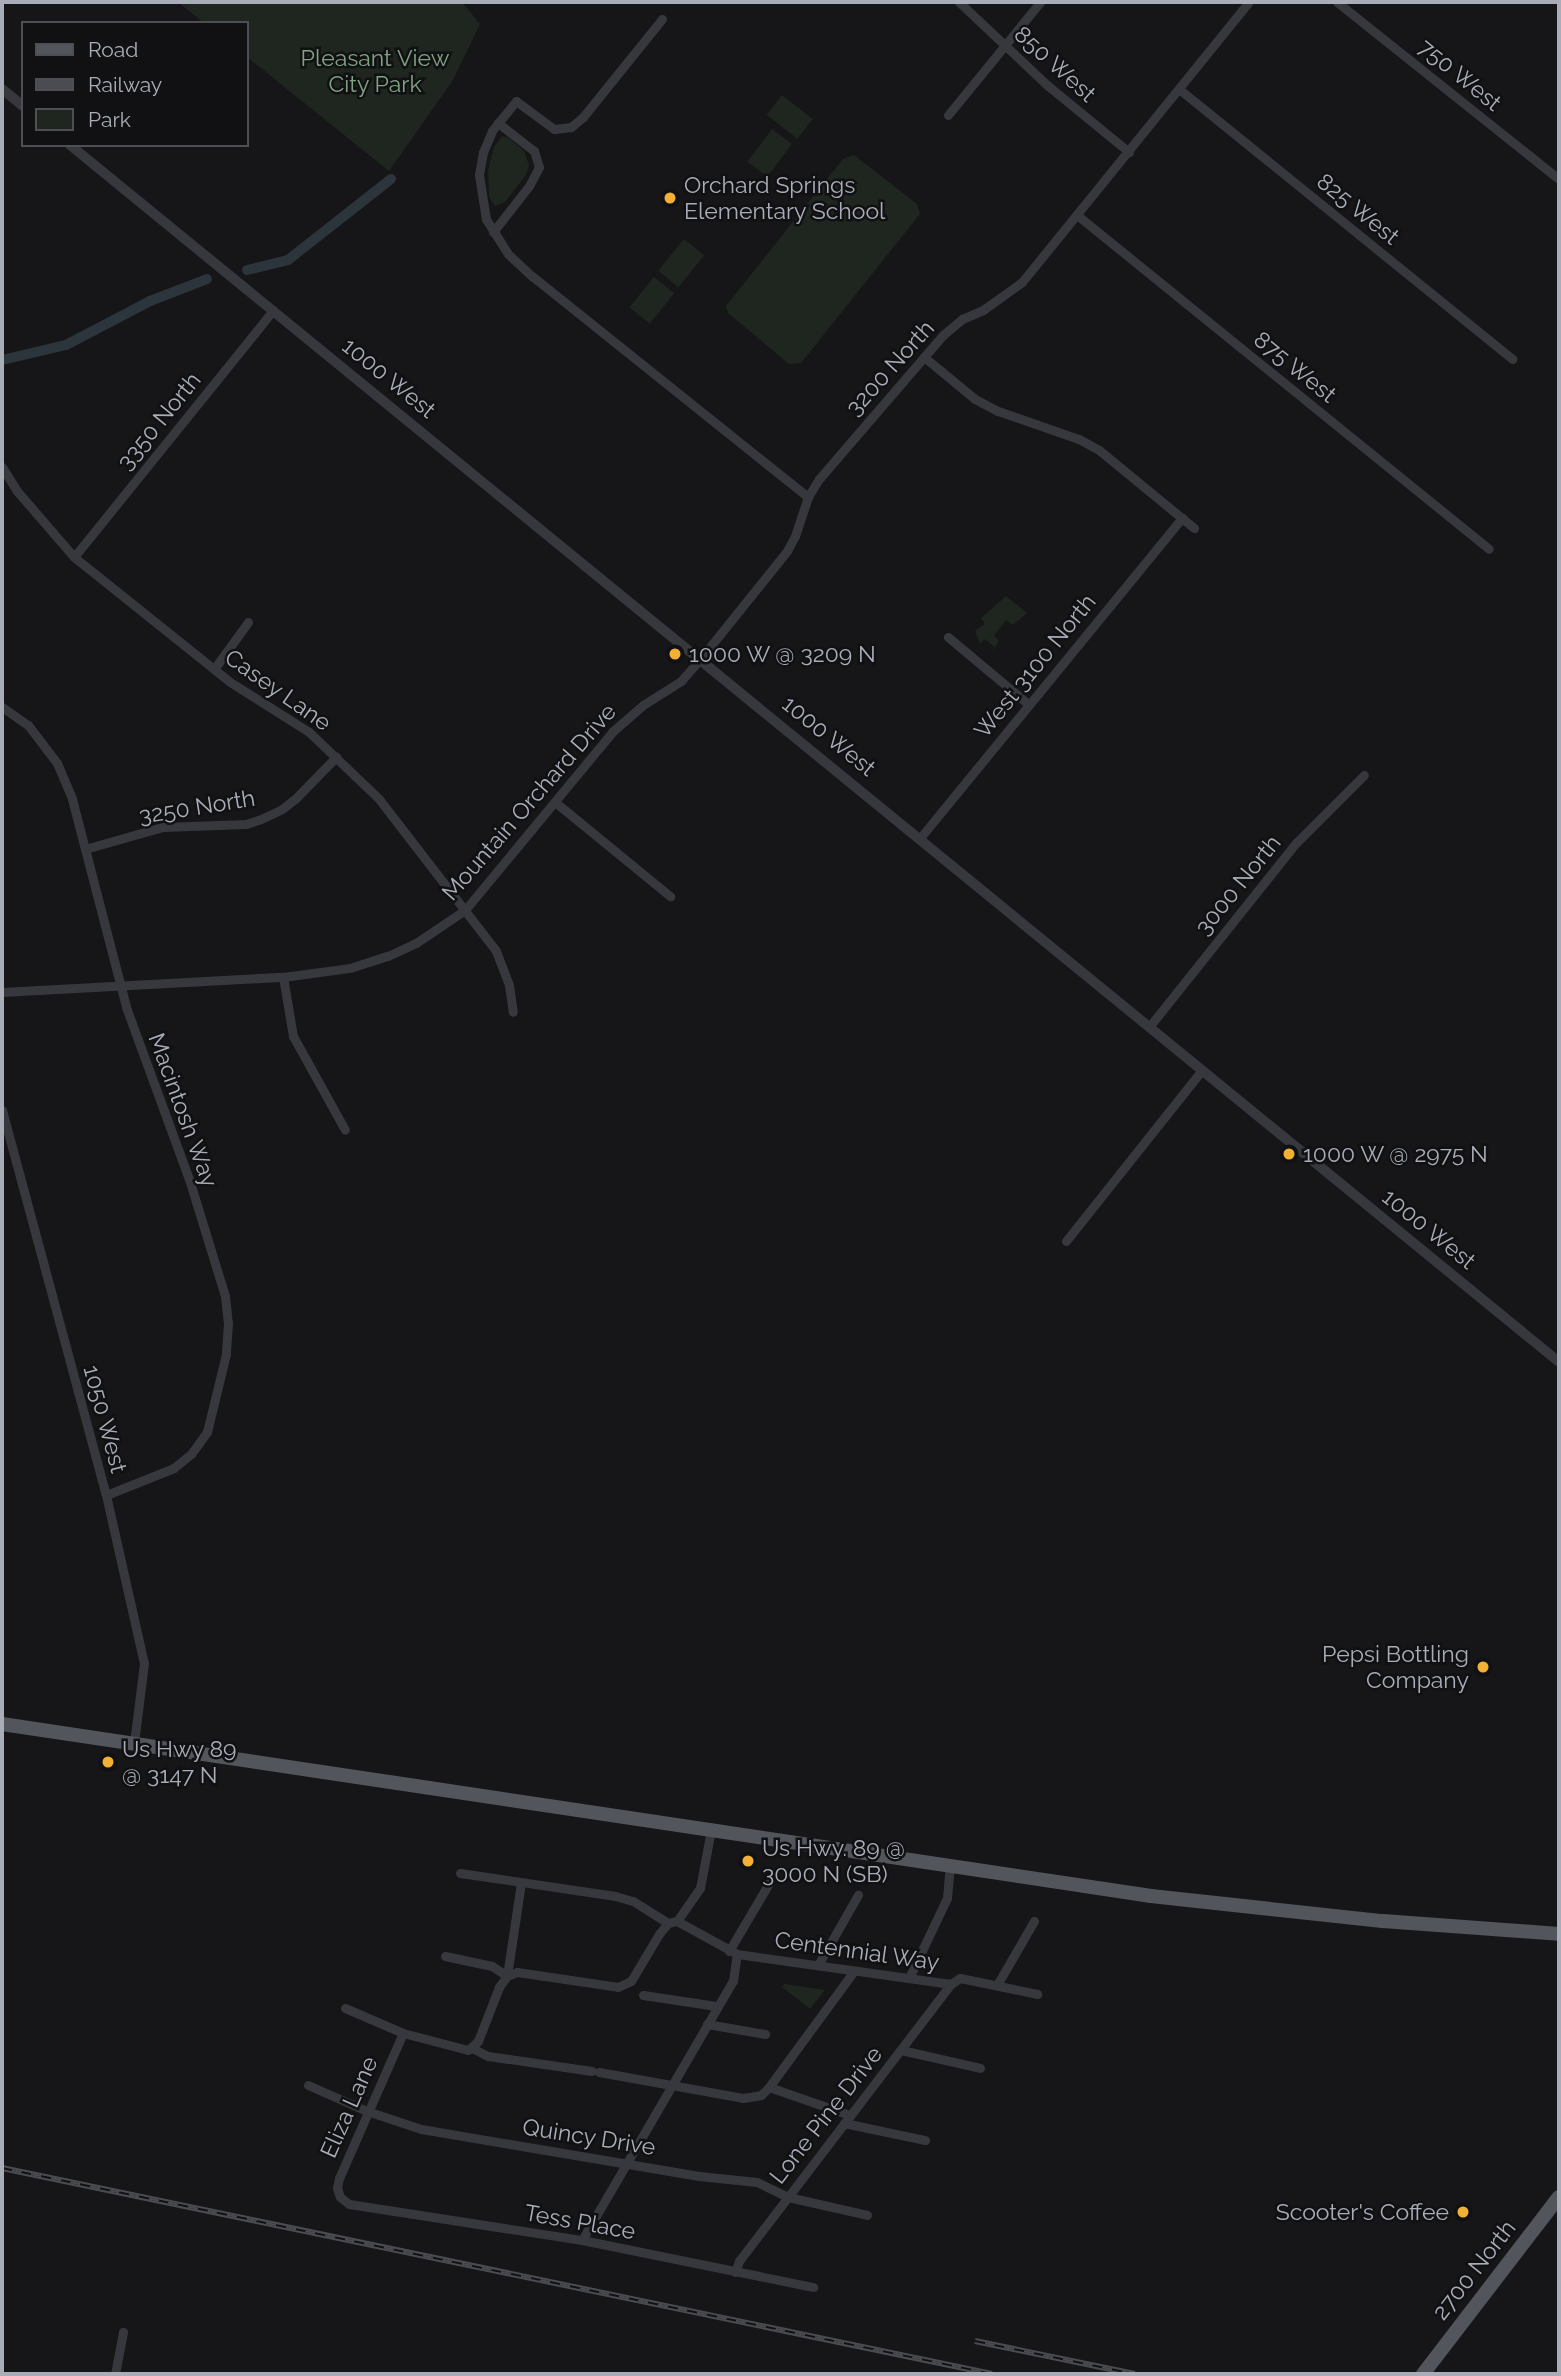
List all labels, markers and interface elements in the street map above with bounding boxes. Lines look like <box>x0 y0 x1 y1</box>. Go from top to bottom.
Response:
street label: 850 West <box>1008 20 1102 108</box>
legend <box>21 21 248 147</box>
street label: 750 West <box>1413 33 1507 117</box>
text: Road <box>88 37 138 62</box>
park label: Pleasant View City Park <box>300 44 450 98</box>
text: Railway <box>88 72 162 97</box>
text: Park <box>88 107 131 132</box>
street label: 825 West <box>1311 167 1405 251</box>
place label: Orchard Springs Elementary School <box>684 171 886 225</box>
marker: Orchard Springs Elementary School <box>662 190 678 206</box>
street label: 3200 North <box>840 315 940 421</box>
street label: 875 West <box>1248 325 1342 409</box>
street label: 1000 West <box>336 332 442 424</box>
street label: 3350 North <box>111 367 207 475</box>
street label: West 3100 North <box>968 588 1102 744</box>
place label: 1000 W @ 3209 N <box>689 640 877 668</box>
street label: Casey Lane <box>219 643 337 737</box>
marker: 1000 W @ 3209 N <box>667 646 683 662</box>
street label: 1000 West <box>776 690 882 782</box>
street label: Mountain Orchard Drive <box>436 698 622 906</box>
street label: 3250 North <box>137 784 257 830</box>
street label: 3000 North <box>1189 829 1287 941</box>
street label: Macintosh Way <box>142 1029 224 1191</box>
place label: 1000 W @ 2975 N <box>1303 1140 1489 1168</box>
marker: 1000 W @ 2975 N <box>1281 1146 1297 1162</box>
street label: 1000 West <box>1376 1183 1482 1275</box>
street label: 1050 West <box>77 1362 133 1476</box>
place label: Pepsi Bottling Company <box>1322 1640 1469 1694</box>
marker: Pepsi Bottling Company <box>1475 1659 1491 1675</box>
place label: Us Hwy 89 @ 3147 N <box>122 1735 237 1789</box>
marker: Us Hwy 89 @ 3147 N <box>100 1754 116 1770</box>
place label: Us Hwy. 89 @ 3000 N (SB) <box>762 1834 905 1888</box>
marker: Us Hwy. 89 @ 3000 N (SB) <box>740 1853 756 1869</box>
street label: Centennial Way <box>772 1926 942 1976</box>
street label: Lone Pine Drive <box>764 2041 888 2189</box>
street label: Eliza Lane <box>314 2052 384 2162</box>
street label: Quincy Drive <box>520 2113 658 2161</box>
place label: Scooter's Coffee <box>1276 2198 1449 2226</box>
street label: Tess Place <box>522 2199 638 2245</box>
marker: Scooter's Coffee <box>1455 2204 1471 2220</box>
street label: 2700 North <box>1427 2215 1521 2325</box>

